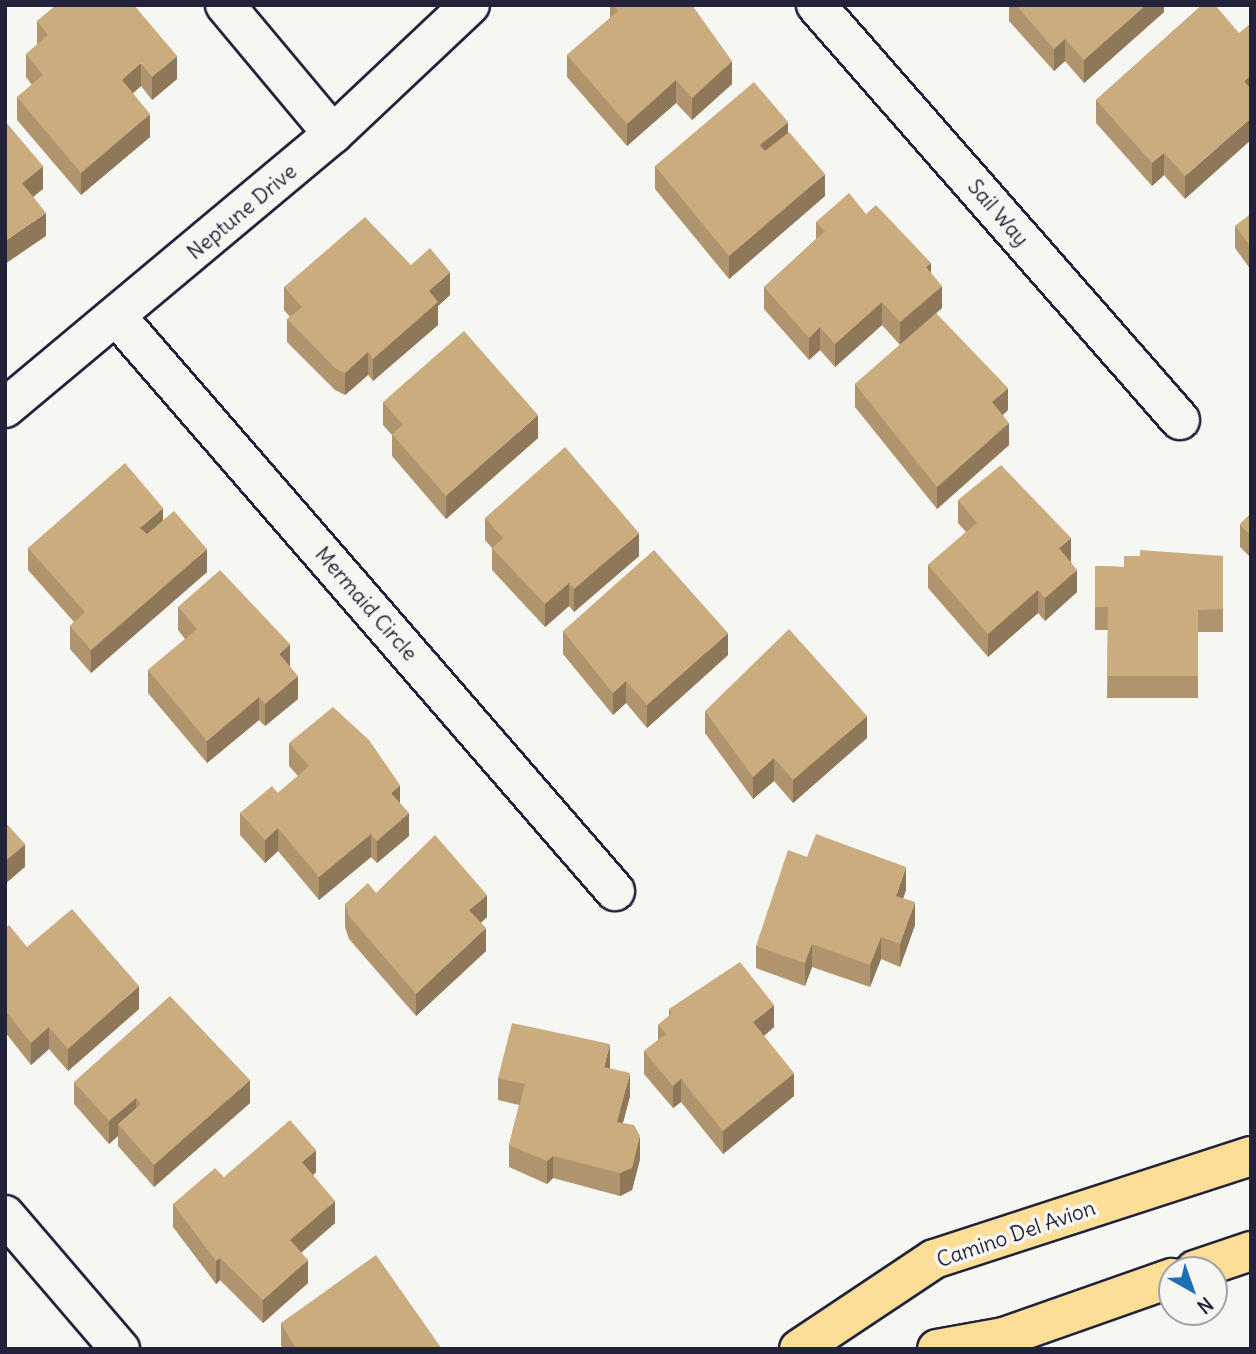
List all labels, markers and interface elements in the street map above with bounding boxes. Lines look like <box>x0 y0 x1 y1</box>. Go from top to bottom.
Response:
street label: Neptune Drive <box>182 159 302 265</box>
street label: Sail Way <box>962 174 1034 252</box>
street label: Mermaid Circle <box>310 542 422 666</box>
street label: Camino Del Avion <box>933 1195 1099 1273</box>
north arrow <box>1158 1256 1228 1326</box>
text: N <box>1192 1292 1218 1319</box>

